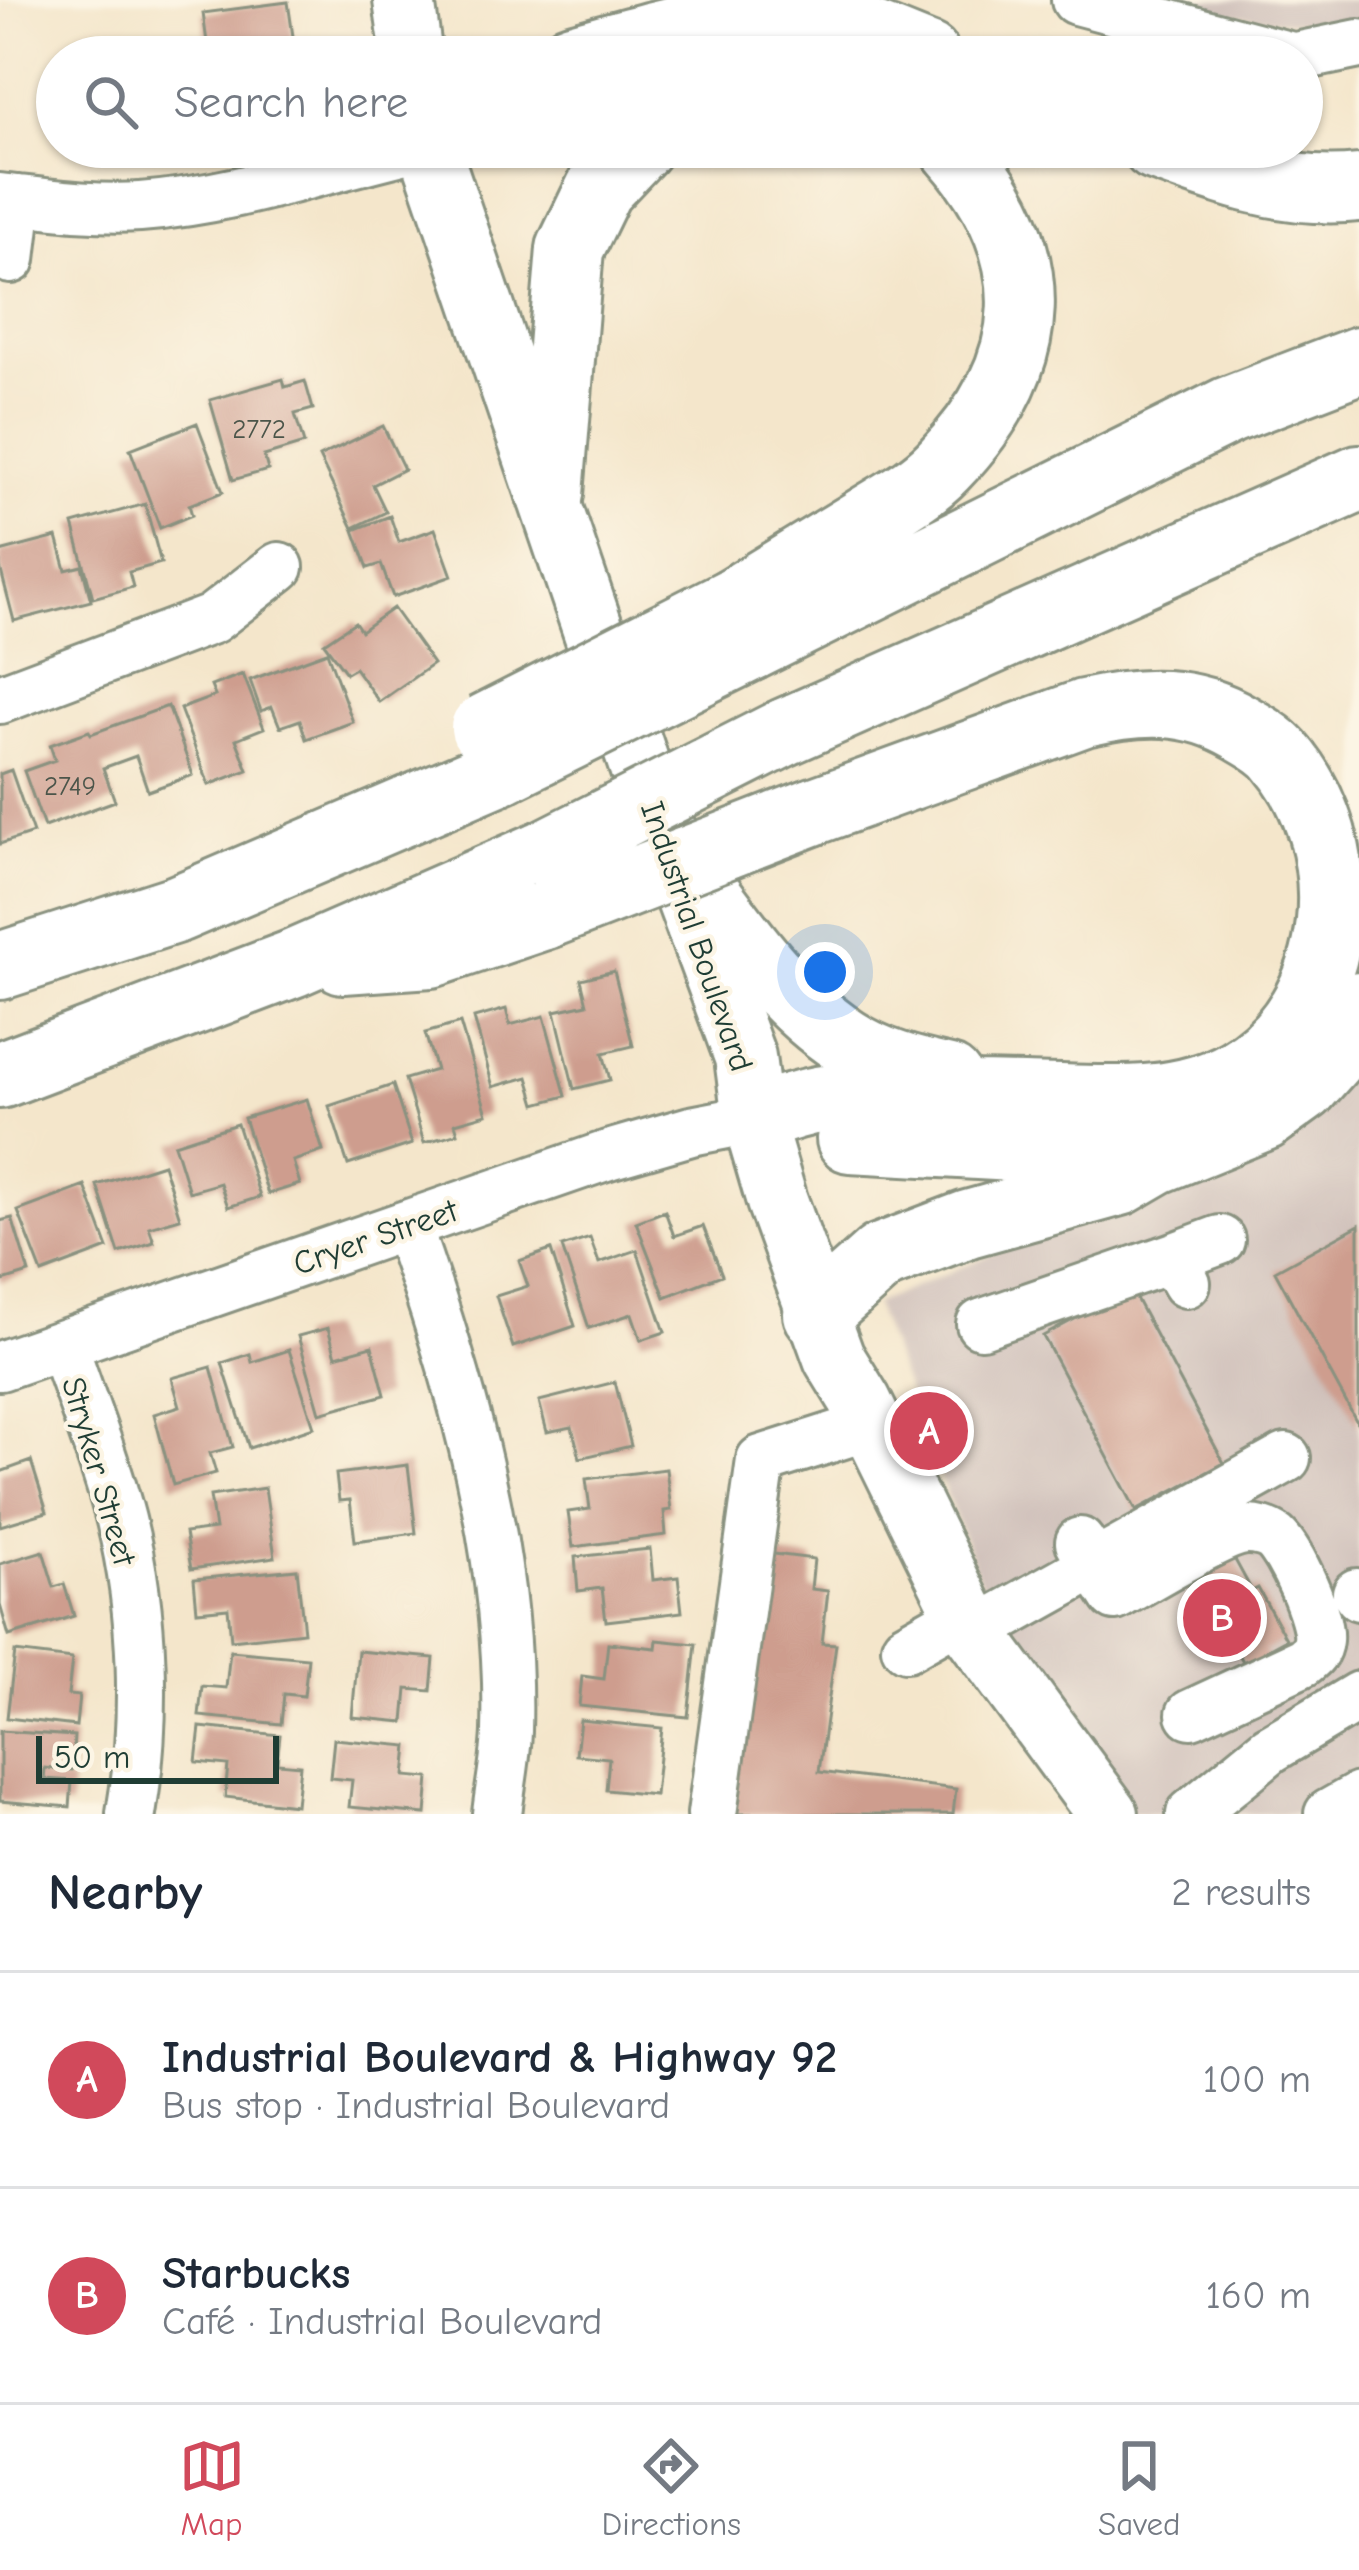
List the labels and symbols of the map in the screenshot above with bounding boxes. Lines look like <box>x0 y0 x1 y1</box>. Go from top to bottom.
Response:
house number: 2772 <box>232 414 286 445</box>
house number: 2749 <box>44 771 96 802</box>
street label: Industrial Boulevard <box>633 796 761 1076</box>
your location <box>795 942 855 1002</box>
street label: Cryer Street <box>288 1191 464 1283</box>
street label: Stryker Street <box>54 1373 144 1571</box>
pin: A <box>890 1386 968 1476</box>
pin: B <box>1183 1573 1261 1663</box>
scale bar <box>36 1730 279 1783</box>

